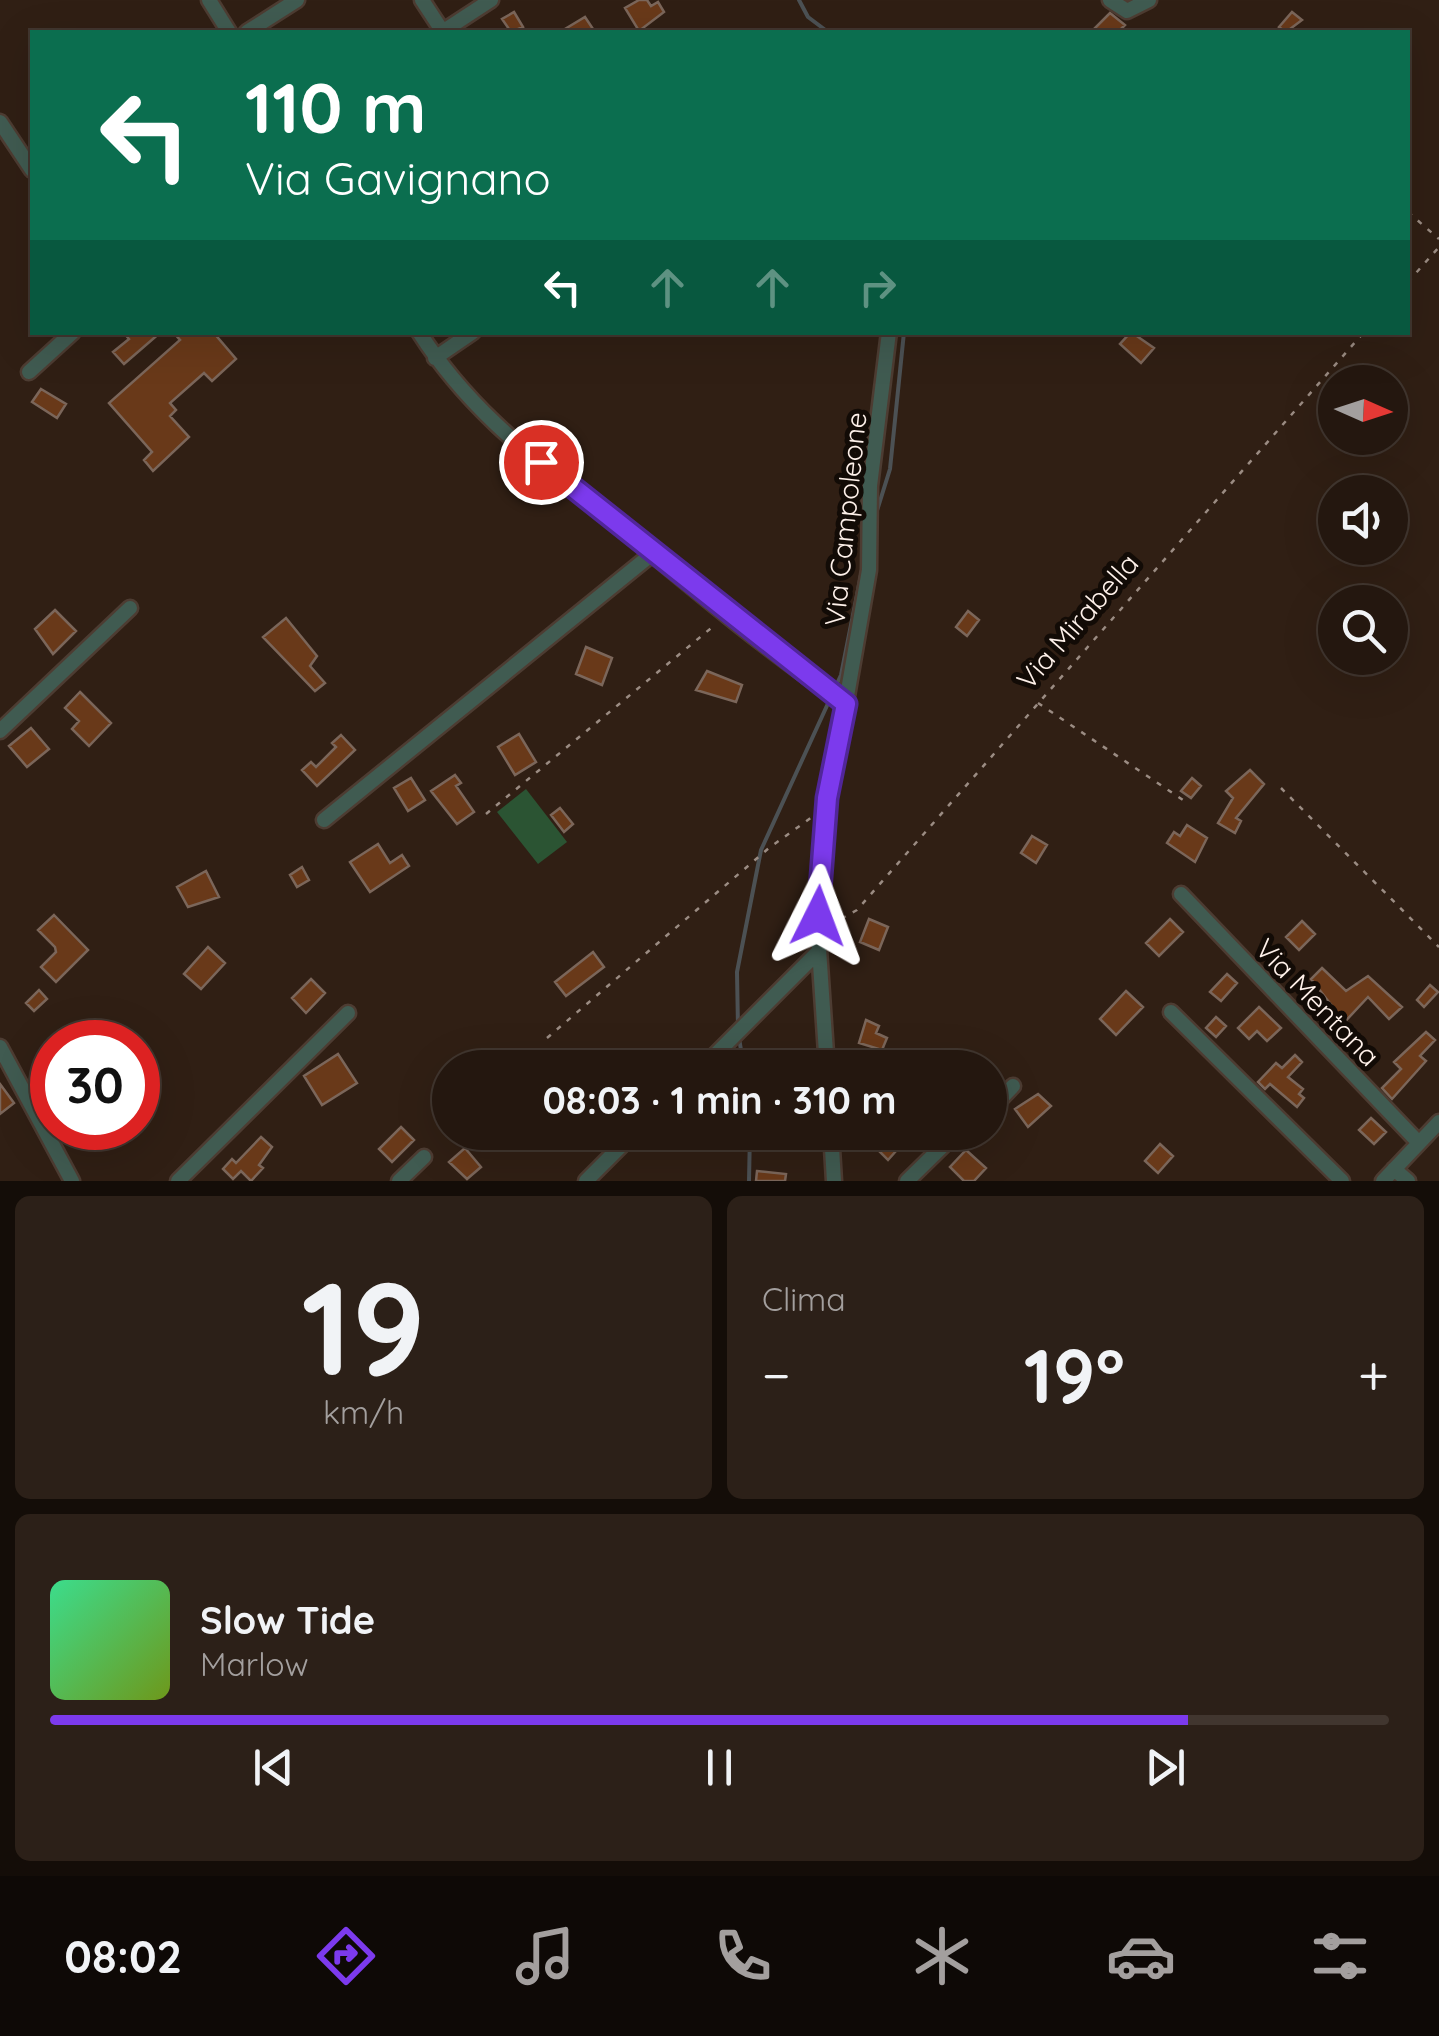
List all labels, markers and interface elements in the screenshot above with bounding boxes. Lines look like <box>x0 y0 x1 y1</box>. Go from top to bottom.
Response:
text: 110 m <box>245 63 427 151</box>
icon: left <box>80 70 210 200</box>
text: Via Gavignano <box>245 150 551 206</box>
icon: left <box>535 260 590 315</box>
icon: ahead <box>640 260 695 315</box>
icon: ahead <box>745 260 800 315</box>
icon: right <box>850 260 905 315</box>
north arrow <box>1318 365 1408 455</box>
map controls <box>1318 365 1408 675</box>
street label: Via Campoleone <box>816 410 874 628</box>
pin <box>499 420 584 505</box>
icon: arrive <box>514 435 569 490</box>
button: sound <box>1318 475 1408 565</box>
street label: Via Mirabella <box>1009 546 1145 696</box>
button: search <box>1318 585 1408 675</box>
position arrow <box>766 864 870 968</box>
street label: Via Mentana <box>1248 931 1388 1073</box>
speed limit sign: 30 <box>30 1020 160 1150</box>
text: 08:03 · 1 min · 310 m <box>543 1076 896 1124</box>
text: 19 <box>301 1245 426 1408</box>
text: Clima <box>762 1279 846 1319</box>
text: 19° <box>1024 1328 1125 1422</box>
text: − <box>762 1340 791 1409</box>
text: + <box>1358 1340 1389 1409</box>
text: km/h <box>323 1392 404 1432</box>
text: Slow Tide <box>200 1596 375 1644</box>
text: Marlow <box>200 1644 309 1684</box>
icon: previous <box>246 1740 301 1795</box>
icon: pause <box>692 1740 747 1795</box>
icon: next <box>1138 1740 1193 1795</box>
icon: directions <box>311 1921 381 1991</box>
icon: music <box>510 1921 580 1991</box>
icon: phone <box>708 1921 778 1991</box>
icon: climate <box>907 1921 977 1991</box>
icon: car <box>1106 1921 1176 1991</box>
icon: filters <box>1305 1921 1375 1991</box>
text: 08:02 <box>64 1928 182 1984</box>

